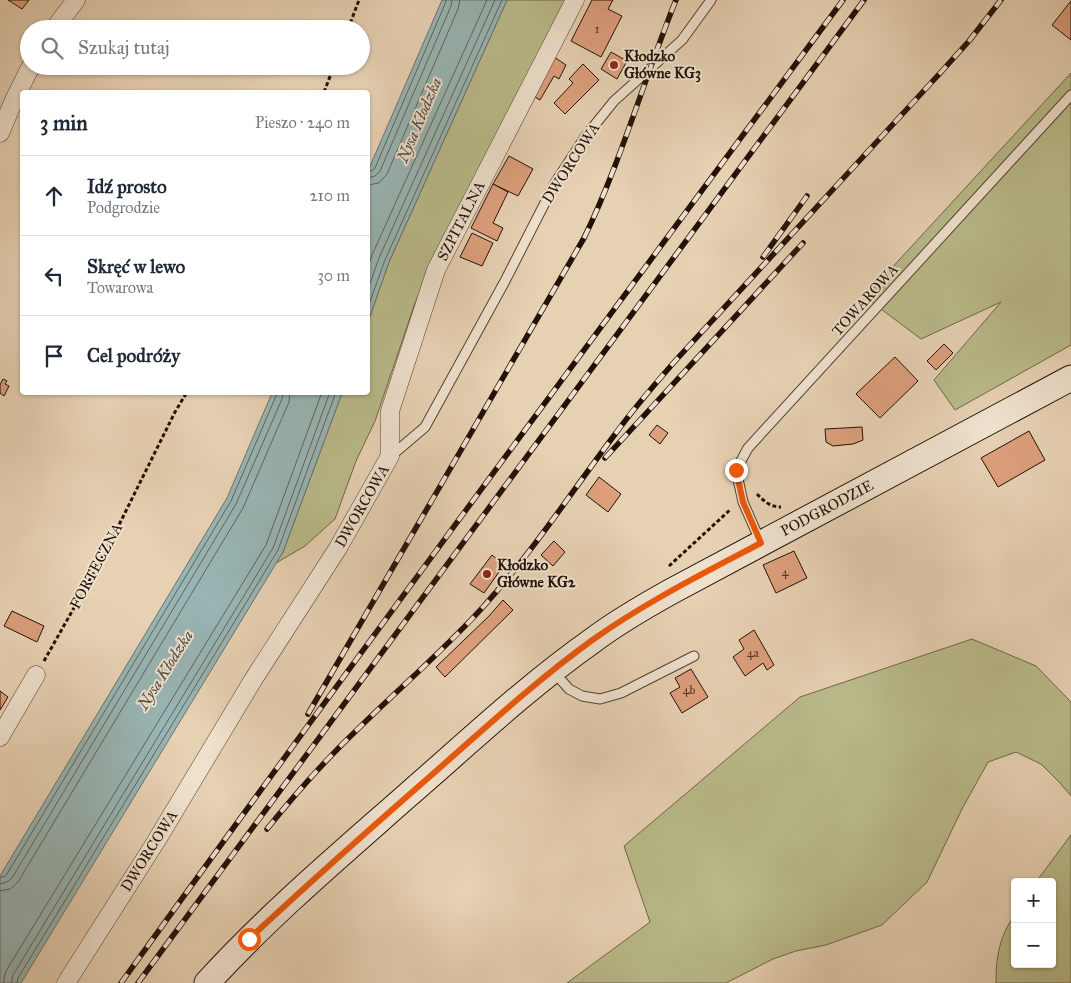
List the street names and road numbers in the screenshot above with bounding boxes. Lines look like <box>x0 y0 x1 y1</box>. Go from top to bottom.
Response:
street label: DWORCOWA <box>538 119 604 207</box>
street label: SZPITALNA <box>433 178 489 264</box>
street label: TOWAROWA <box>828 260 902 340</box>
street label: DWORCOWA <box>331 461 393 551</box>
street label: PODGRODZIE <box>778 476 877 540</box>
street label: FORTECZNA <box>66 520 126 612</box>
street label: DWORCOWA <box>117 807 181 895</box>

